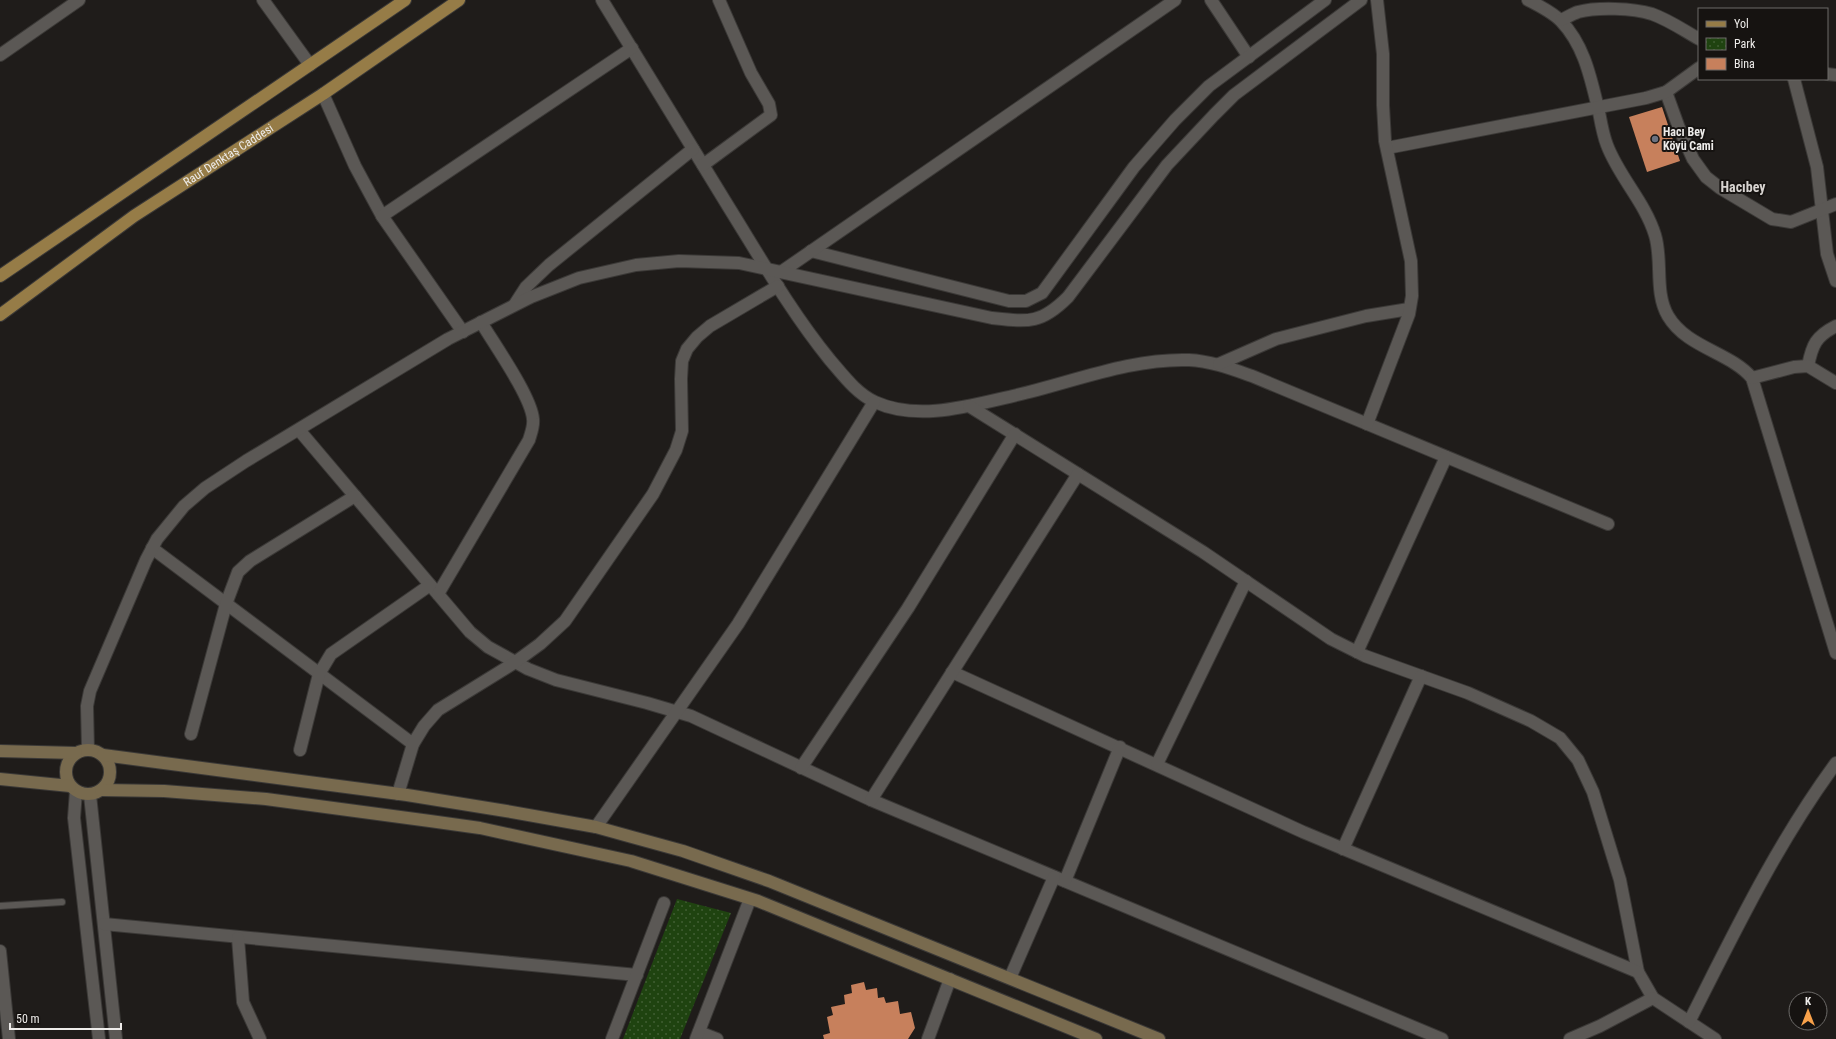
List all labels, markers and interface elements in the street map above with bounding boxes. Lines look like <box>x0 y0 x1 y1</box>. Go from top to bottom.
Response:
legend <box>1698 8 1828 80</box>
text: Yol <box>1734 17 1749 31</box>
text: Park <box>1734 37 1756 51</box>
text: Bina <box>1734 57 1755 71</box>
street label: Rauf Denktaş Caddesi <box>181 121 276 189</box>
place label: Hacı Bey Köyü Cami <box>1663 125 1714 153</box>
marker: Hacı Bey Köyü Cami <box>1650 134 1660 144</box>
district label: Hacıbey <box>1720 179 1766 195</box>
north arrow <box>1788 991 1828 1031</box>
text: K <box>1805 995 1812 1008</box>
scale bar <box>10 1005 121 1031</box>
text: 50 m <box>16 1012 40 1026</box>

